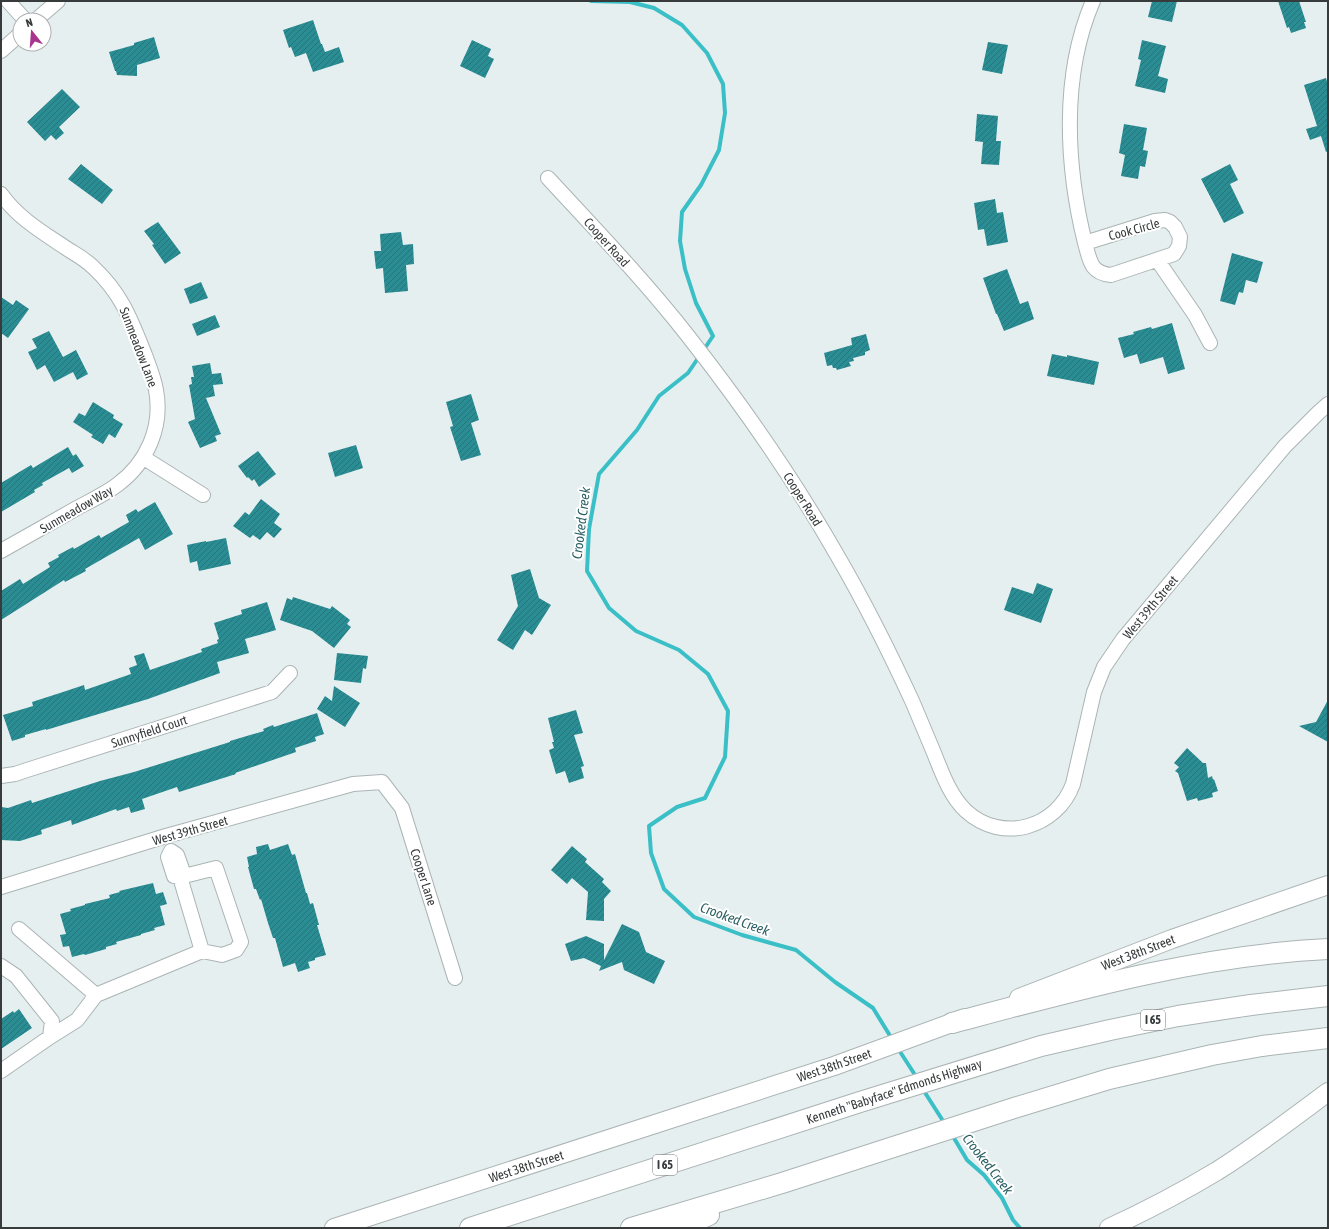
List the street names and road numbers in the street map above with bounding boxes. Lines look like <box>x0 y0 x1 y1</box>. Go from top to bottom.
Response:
street label: Cooper Road <box>581 215 632 270</box>
street label: Cook Circle <box>1107 215 1161 243</box>
street label: Sunmeadow Lane <box>116 305 161 389</box>
street label: Cooper Road <box>780 470 825 529</box>
street label: Sunmeadow Way <box>37 482 116 536</box>
street label: West 39th Street <box>1120 573 1181 642</box>
street label: Sunnyfield Court <box>109 712 189 751</box>
street label: West 39th Street <box>151 813 230 848</box>
street label: Cooper Lane <box>407 847 440 908</box>
street label: West 38th Street <box>1099 931 1177 973</box>
road number: I 65 <box>1141 1010 1165 1030</box>
street label: West 38th Street <box>795 1046 874 1085</box>
street label: Kenneth "Babyface" Edmonds Highway <box>805 1056 984 1127</box>
street label: West 38th Street <box>487 1147 566 1186</box>
road number: I 65 <box>653 1155 677 1175</box>

